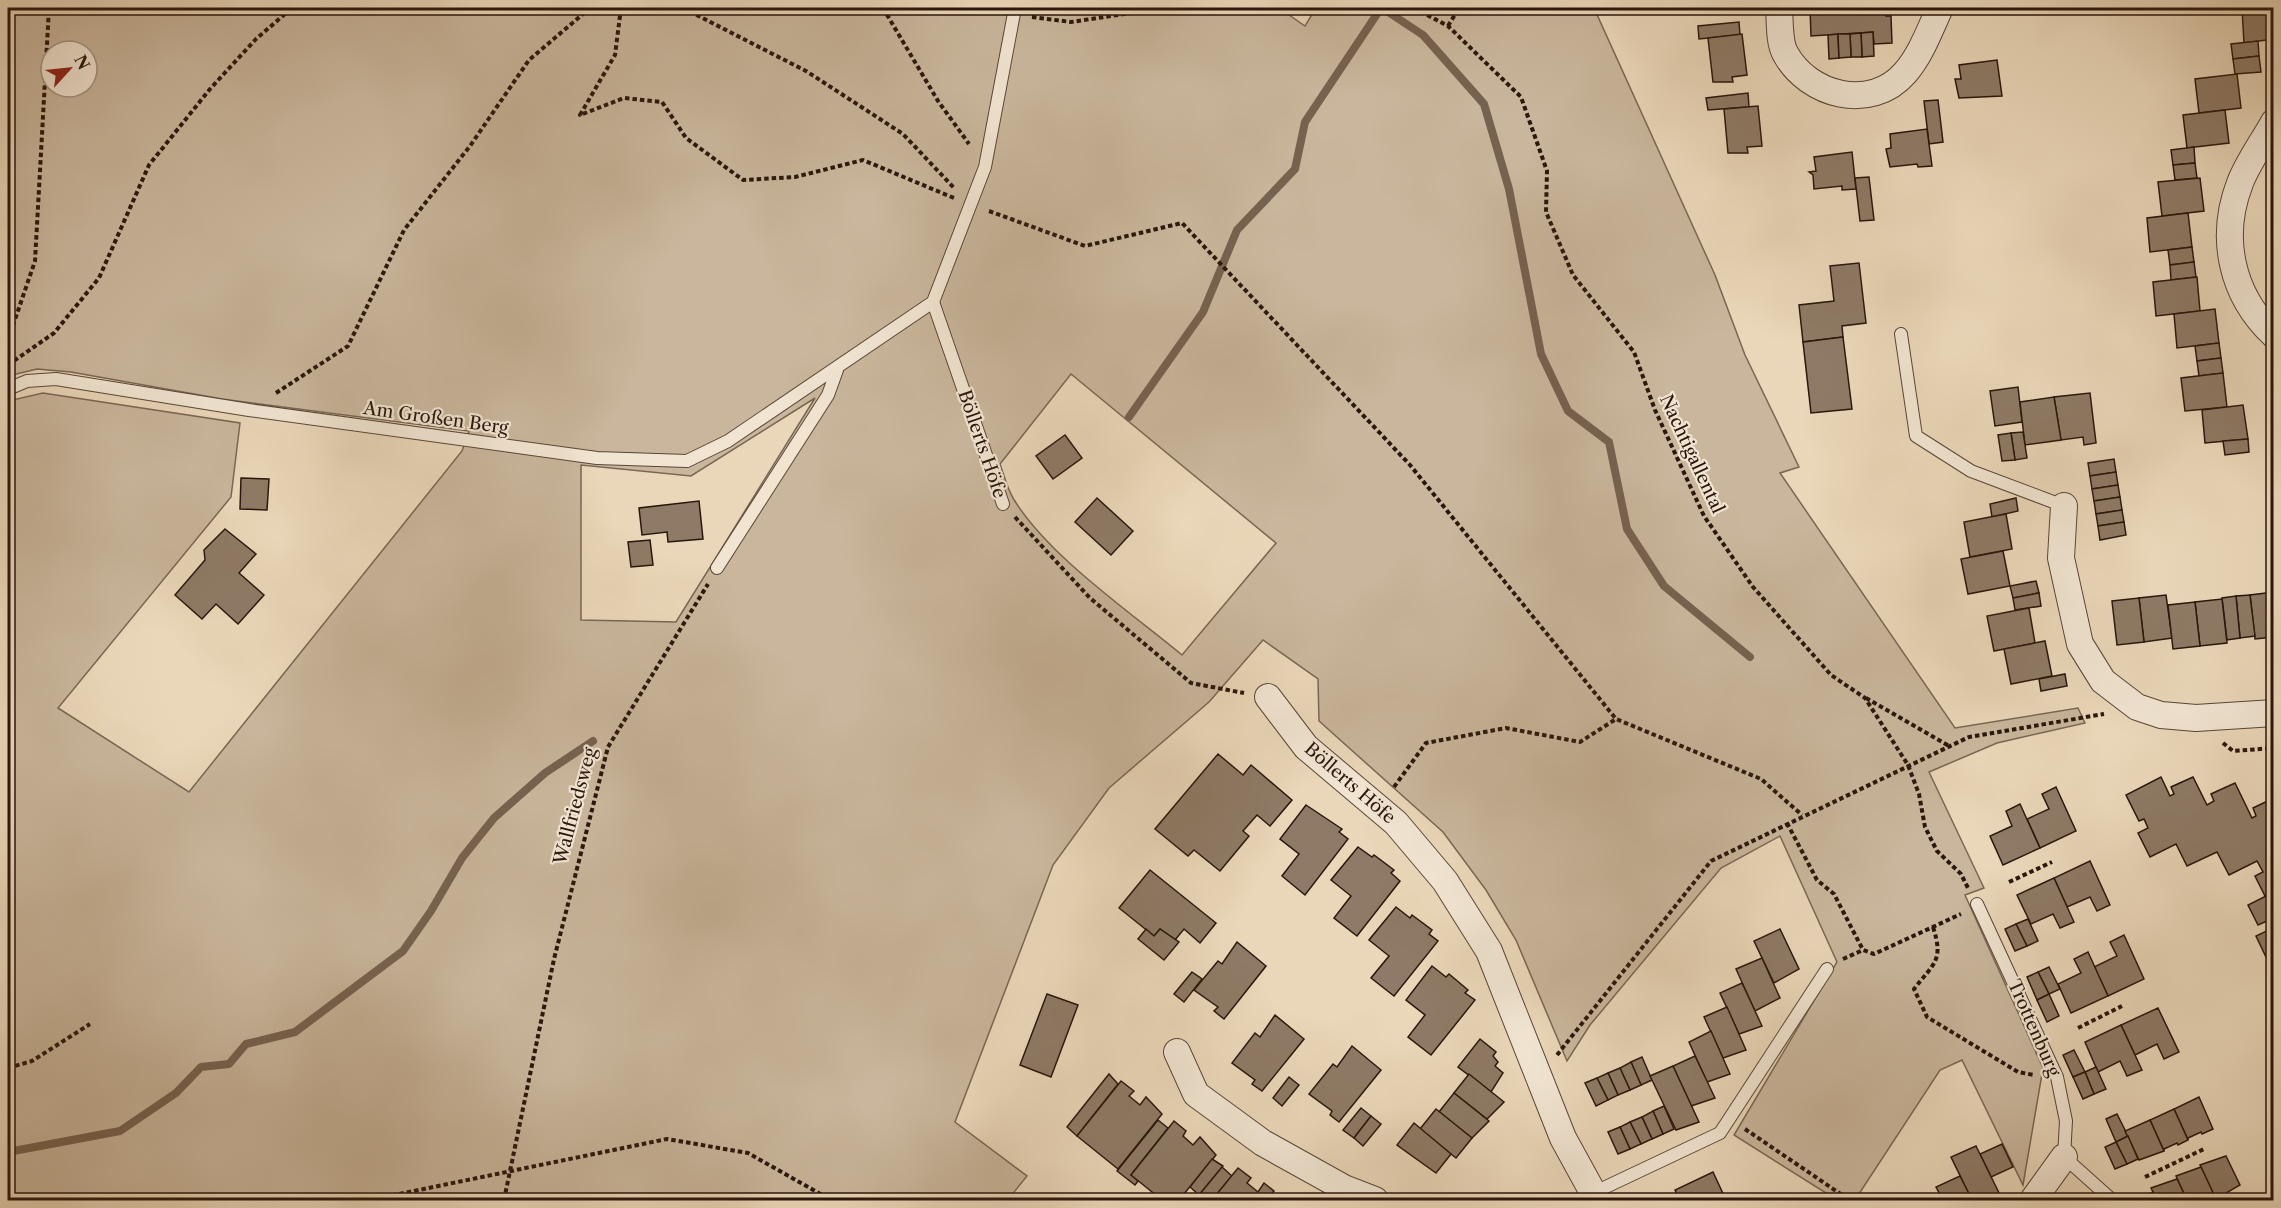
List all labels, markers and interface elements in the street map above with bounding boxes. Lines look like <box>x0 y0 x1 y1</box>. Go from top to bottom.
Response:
north arrow <box>39 39 99 99</box>
text: N <box>70 51 94 73</box>
street label: Böllerts Höfe <box>953 387 1011 501</box>
street label: Nachtigallental <box>1655 391 1729 517</box>
street label: Am Großen Berg <box>361 397 510 439</box>
street label: Böllerts Höfe <box>1300 738 1400 828</box>
street label: Wallfriedsweg <box>549 744 601 868</box>
street label: Trottenburg <box>2003 976 2065 1080</box>

